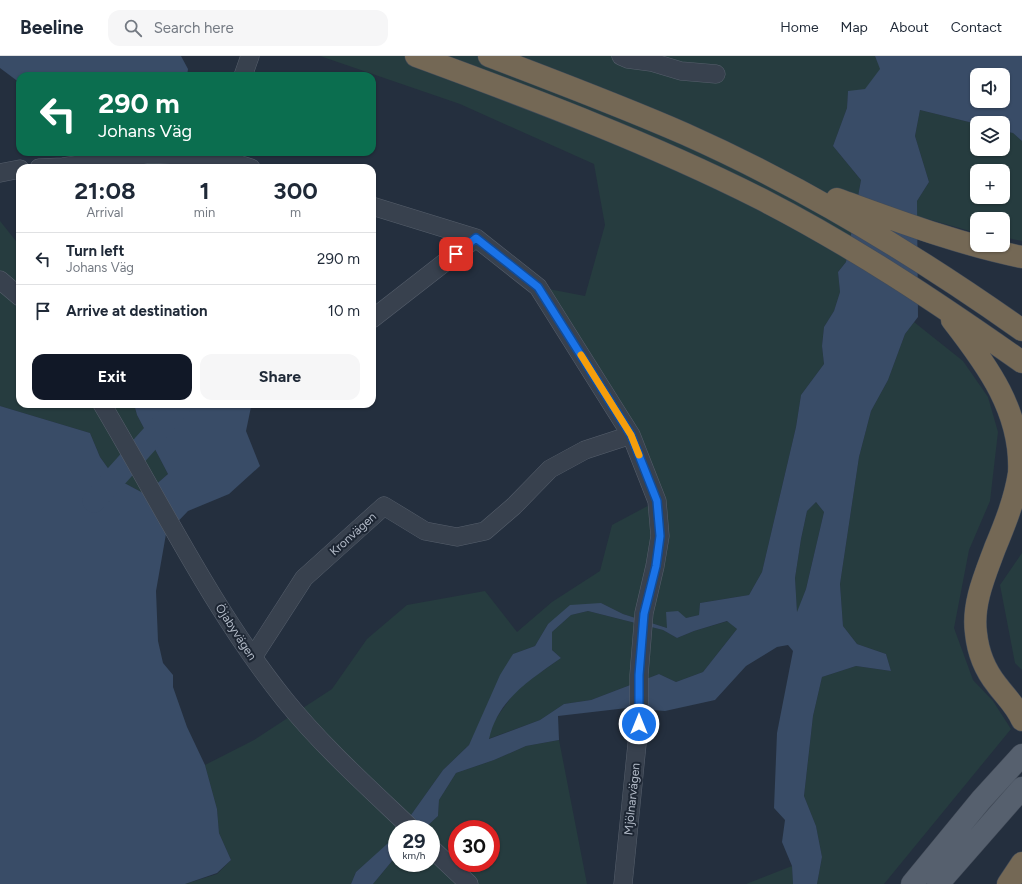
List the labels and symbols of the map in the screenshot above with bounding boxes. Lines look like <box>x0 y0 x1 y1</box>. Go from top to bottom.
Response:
pin <box>439 237 473 271</box>
street label: Kronvägen <box>327 509 379 558</box>
street label: Öjabyvägen <box>213 601 260 663</box>
position arrow <box>618 703 660 745</box>
street label: Mjölnarvägen <box>621 762 643 836</box>
speed limit sign: 30 <box>448 820 500 872</box>

